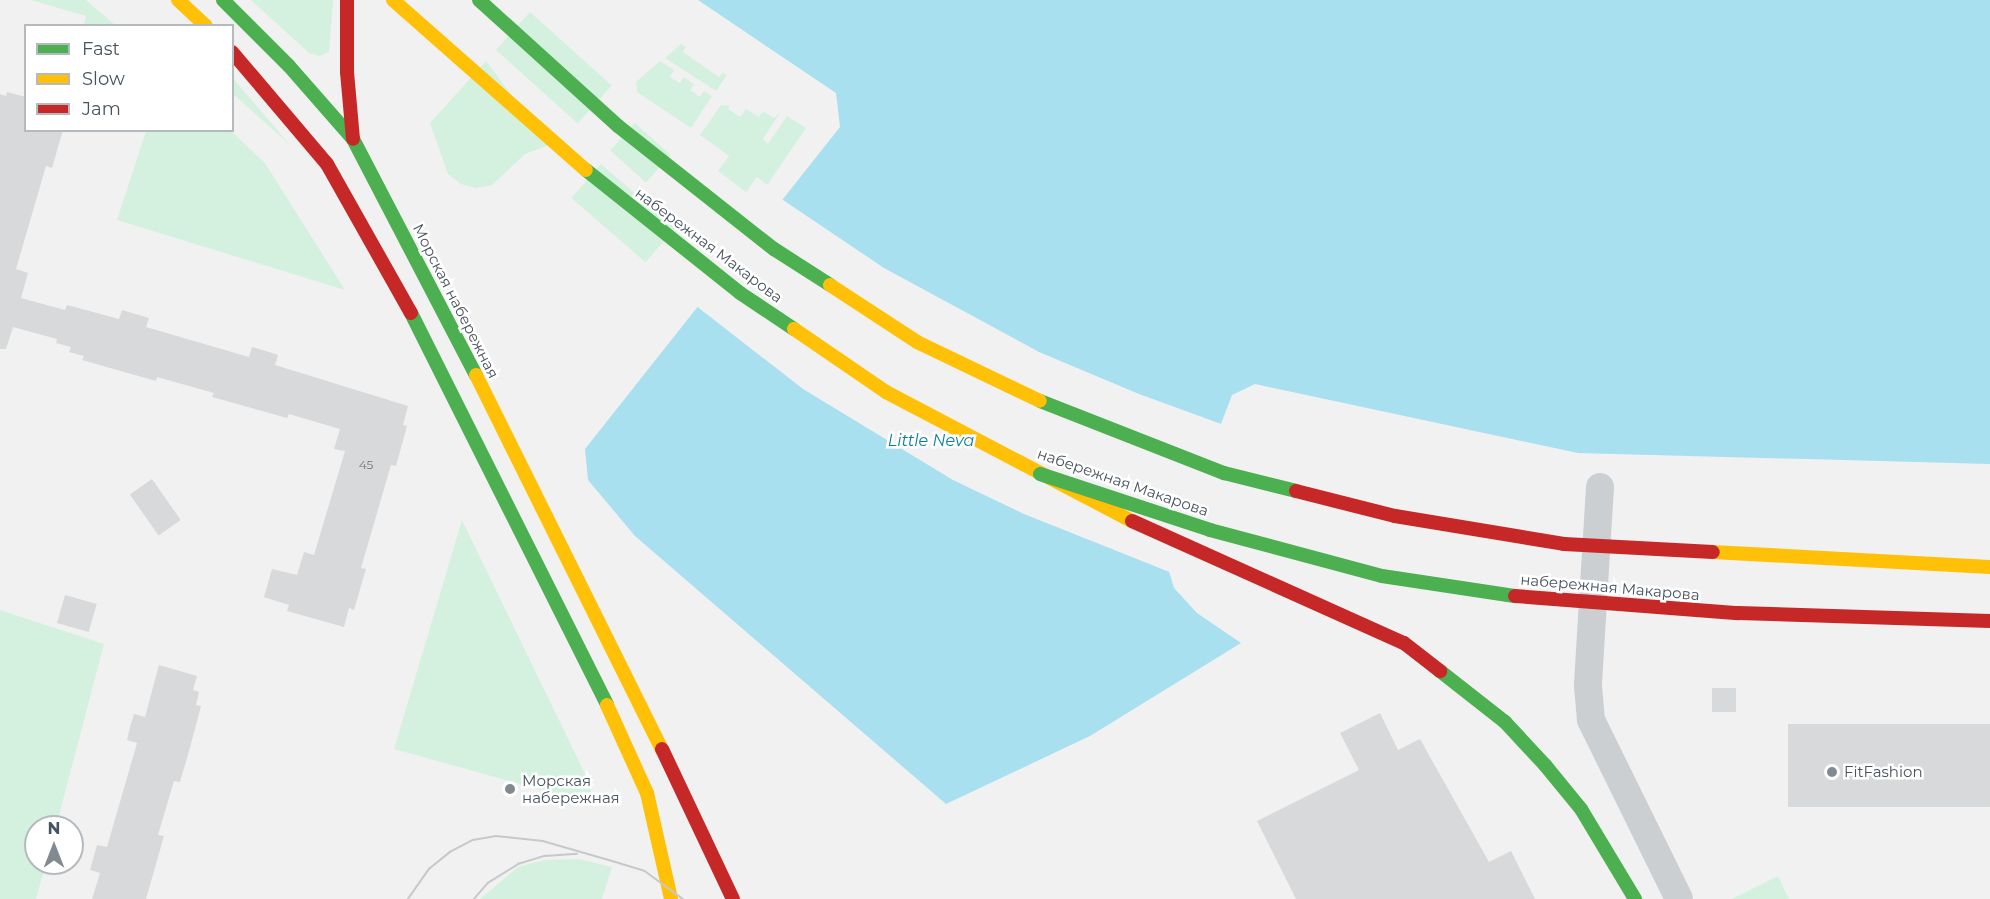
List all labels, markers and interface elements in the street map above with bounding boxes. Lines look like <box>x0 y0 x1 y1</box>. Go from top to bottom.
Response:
legend <box>24 24 234 132</box>
text: Fast <box>82 38 120 60</box>
text: Slow <box>82 68 125 90</box>
text: Jam <box>82 98 121 120</box>
street label: набережная Макарова <box>632 184 786 306</box>
street label: Морская набережная <box>409 221 503 381</box>
water label: Little Neva <box>888 431 974 451</box>
street label: набережная Макарова <box>1035 444 1211 520</box>
house number: 45 <box>359 458 373 472</box>
street label: набережная Макарова <box>1520 570 1700 604</box>
place label: FitFashion <box>1844 763 1923 781</box>
marker: FitFashion <box>1825 765 1839 779</box>
place label: Морская набережная <box>522 771 620 806</box>
marker: Морская набережная <box>503 782 517 796</box>
north arrow <box>24 815 84 875</box>
text: N <box>48 819 60 838</box>

